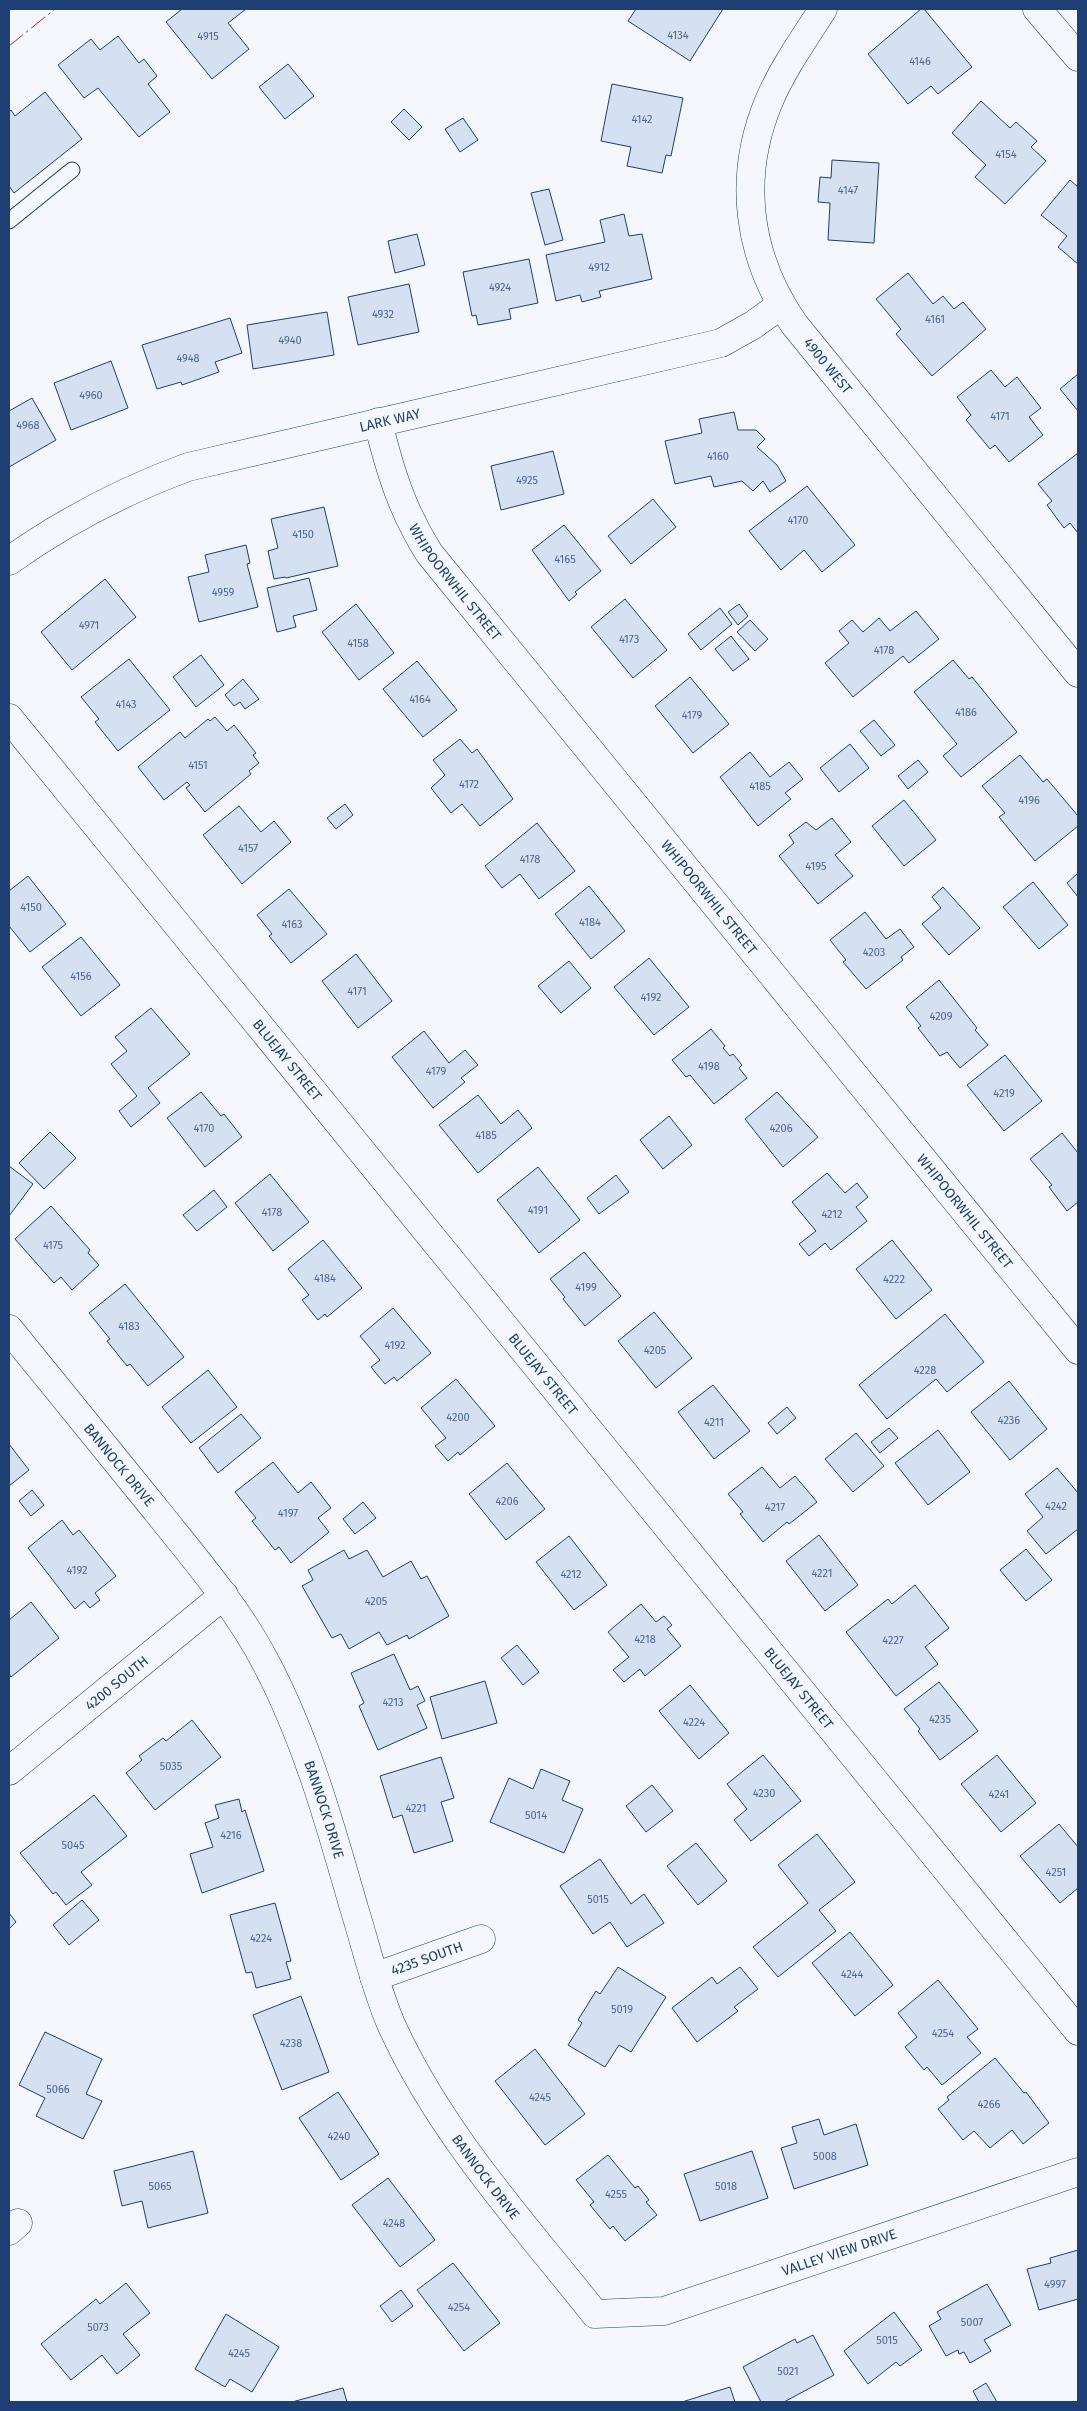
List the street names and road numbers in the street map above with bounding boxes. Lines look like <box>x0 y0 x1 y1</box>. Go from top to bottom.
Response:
street label: 4900 WEST <box>800 334 856 398</box>
street label: LARK WAY <box>358 405 422 435</box>
street label: WHIPOORWHIL STREET <box>405 521 506 644</box>
street label: WHIPOORWHIL STREET <box>658 836 761 958</box>
street label: BLUEJAY STREET <box>249 1016 326 1105</box>
street label: WHIPOORWHIL STREET <box>913 1151 1017 1272</box>
street label: BLUEJAY STREET <box>505 1330 582 1419</box>
street label: BANNOCK DRIVE <box>80 1420 158 1510</box>
street label: BLUEJAY STREET <box>761 1644 838 1733</box>
street label: 4200 SOUTH <box>81 1652 152 1714</box>
street label: BANNOCK DRIVE <box>301 1758 348 1861</box>
street label: 4235 SOUTH <box>389 1938 465 1979</box>
street label: BANNOCK DRIVE <box>448 2131 523 2223</box>
street label: VALLEY VIEW DRIVE <box>779 2225 899 2279</box>

